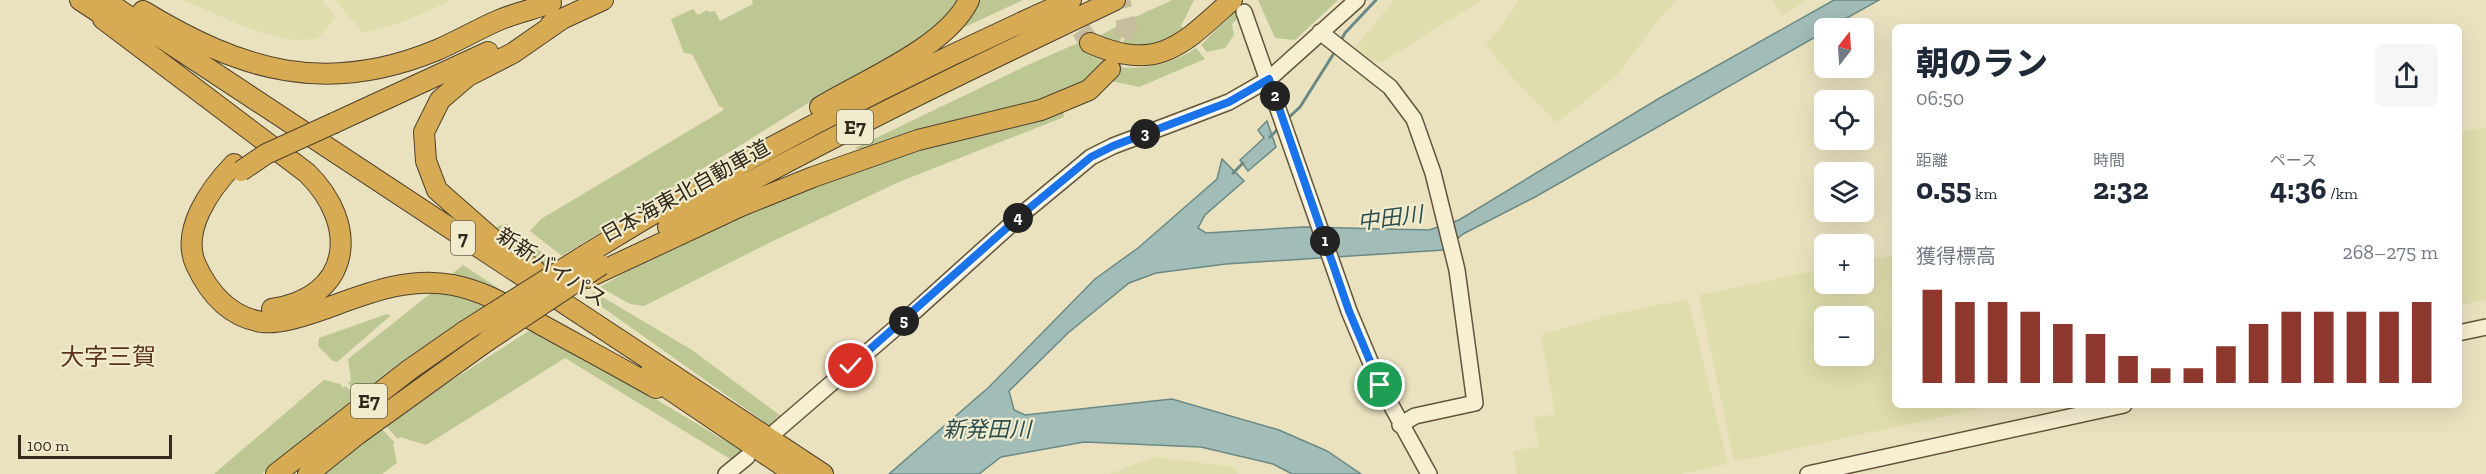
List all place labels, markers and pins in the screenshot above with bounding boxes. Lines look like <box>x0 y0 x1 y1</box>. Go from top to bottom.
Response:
pin: 2 <box>1260 81 1290 111</box>
pin: 3 <box>1130 119 1160 149</box>
pin: 4 <box>1003 203 1033 233</box>
pin: 1 <box>1310 226 1340 256</box>
pin: 5 <box>889 306 919 336</box>
pin <box>825 340 876 391</box>
pin <box>1354 359 1405 410</box>

